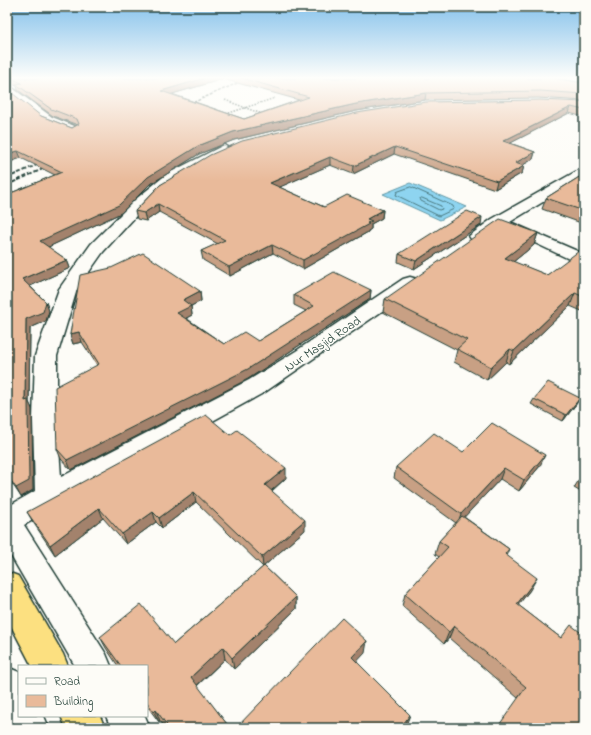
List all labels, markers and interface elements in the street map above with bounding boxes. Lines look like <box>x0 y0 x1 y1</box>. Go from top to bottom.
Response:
street label: Nur Masjid Road <box>281 311 366 377</box>
legend <box>18 665 148 717</box>
text: Road <box>54 673 80 691</box>
text: Building <box>53 693 93 712</box>

